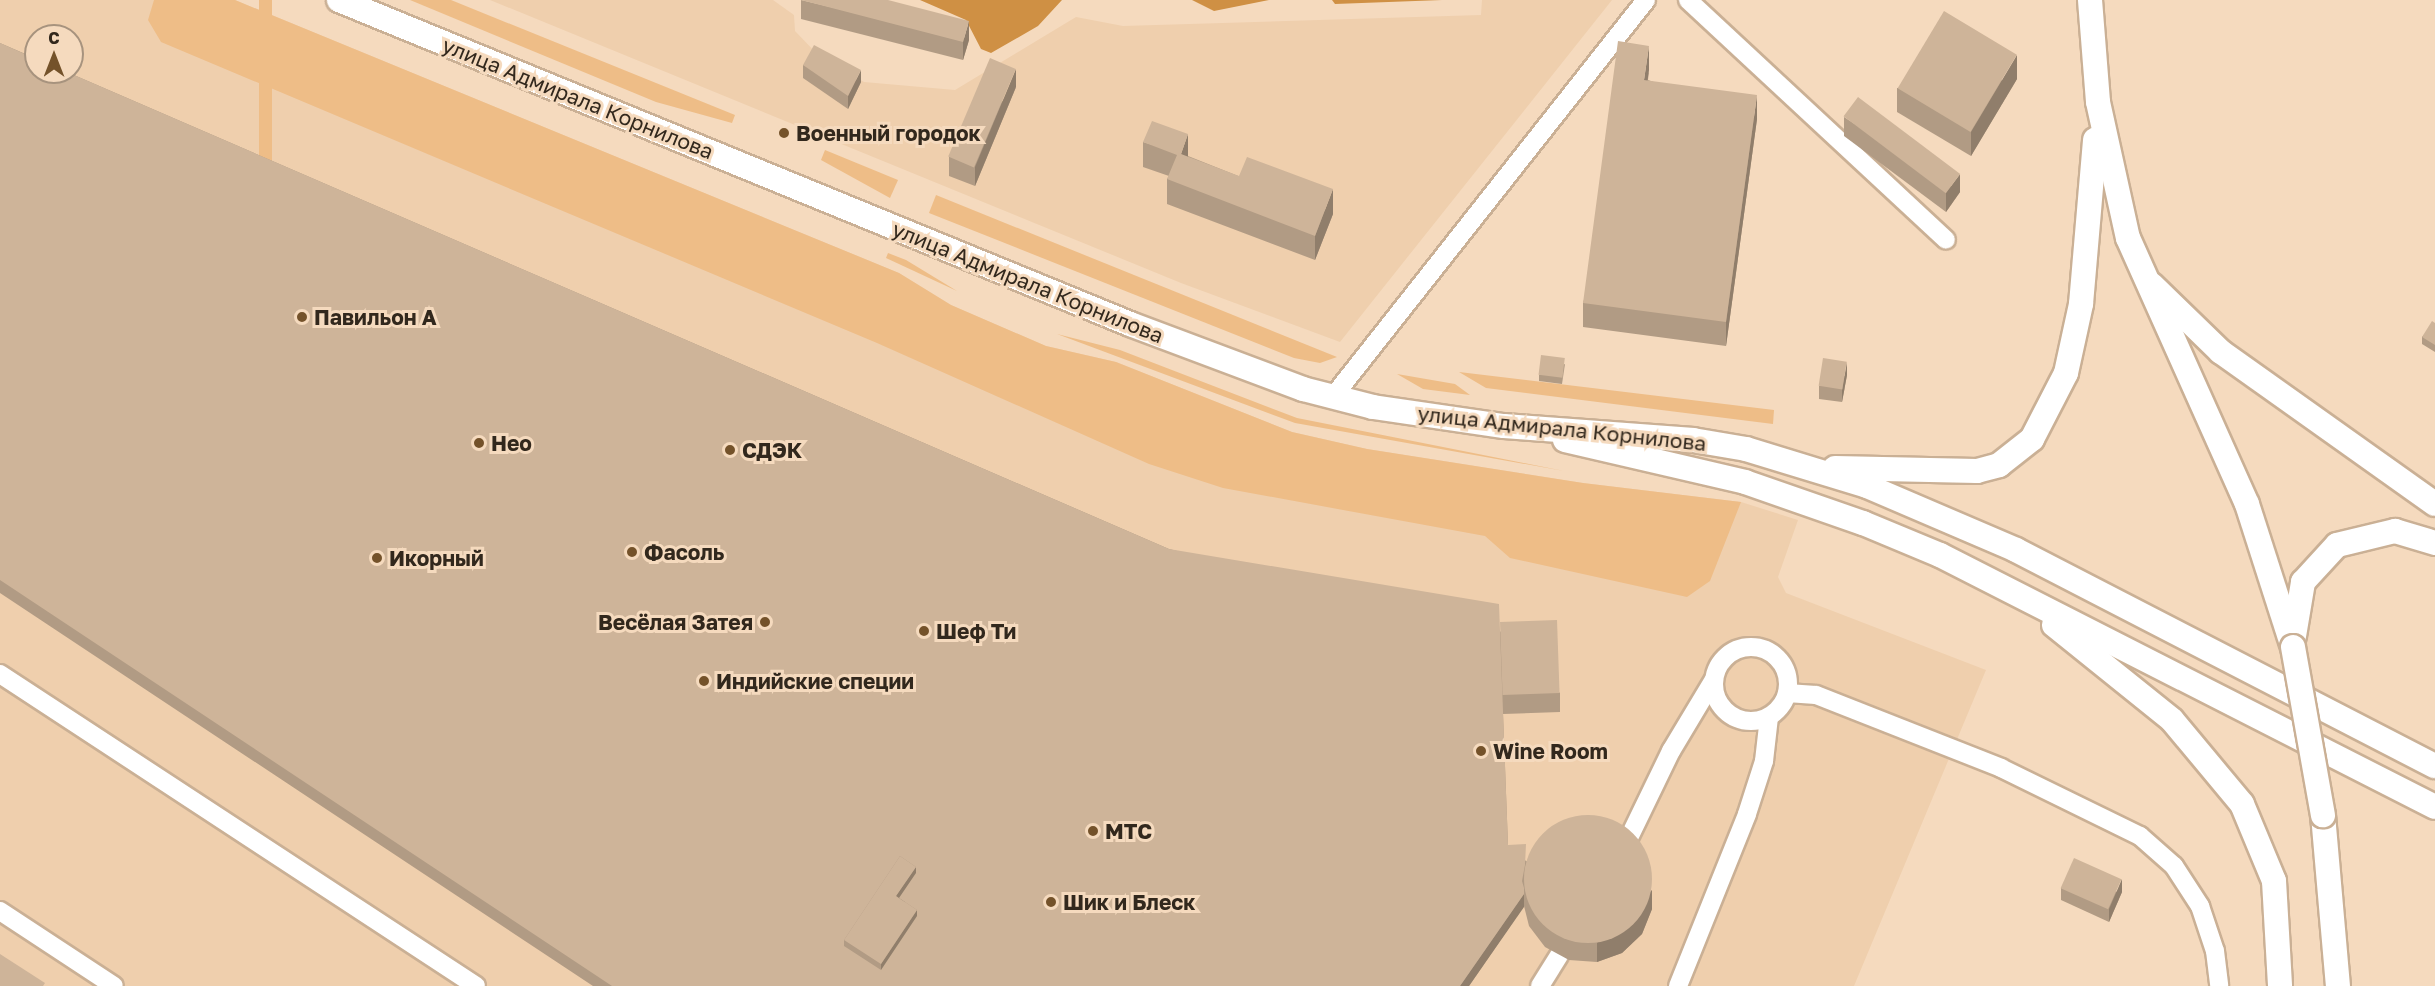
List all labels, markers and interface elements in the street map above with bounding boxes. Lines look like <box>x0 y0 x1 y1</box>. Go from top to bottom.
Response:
north arrow <box>24 24 84 84</box>
text: С <box>48 28 60 48</box>
street label: улица Адмирала Корнилова <box>439 32 717 164</box>
place label: Военный городок <box>796 120 981 146</box>
marker: Военный городок <box>777 126 791 140</box>
street label: улица Адмирала Корнилова <box>889 216 1167 348</box>
place label: Павильон А <box>314 304 437 330</box>
marker: Павильон А <box>295 310 309 324</box>
street label: улица Адмирала Корнилова <box>1416 400 1708 456</box>
place label: Нео <box>491 430 532 456</box>
marker: Нео <box>472 436 486 450</box>
place label: СДЭК <box>742 437 802 463</box>
marker: СДЭК <box>723 443 737 457</box>
place label: Фасоль <box>644 539 724 565</box>
place label: Икорный <box>389 545 484 571</box>
marker: Фасоль <box>625 545 639 559</box>
marker: Икорный <box>370 551 384 565</box>
place label: Весёлая Затея <box>598 609 753 635</box>
marker: Весёлая Затея <box>758 615 772 629</box>
place label: Шеф Ти <box>936 618 1016 644</box>
marker: Шеф Ти <box>917 624 931 638</box>
place label: Индийские специи <box>716 668 914 694</box>
marker: Индийские специи <box>697 674 711 688</box>
place label: Wine Room <box>1493 738 1608 764</box>
marker: Wine Room <box>1474 744 1488 758</box>
place label: МТС <box>1105 818 1152 844</box>
marker: МТС <box>1086 824 1100 838</box>
place label: Шик и Блеск <box>1063 889 1196 915</box>
marker: Шик и Блеск <box>1044 895 1058 909</box>

